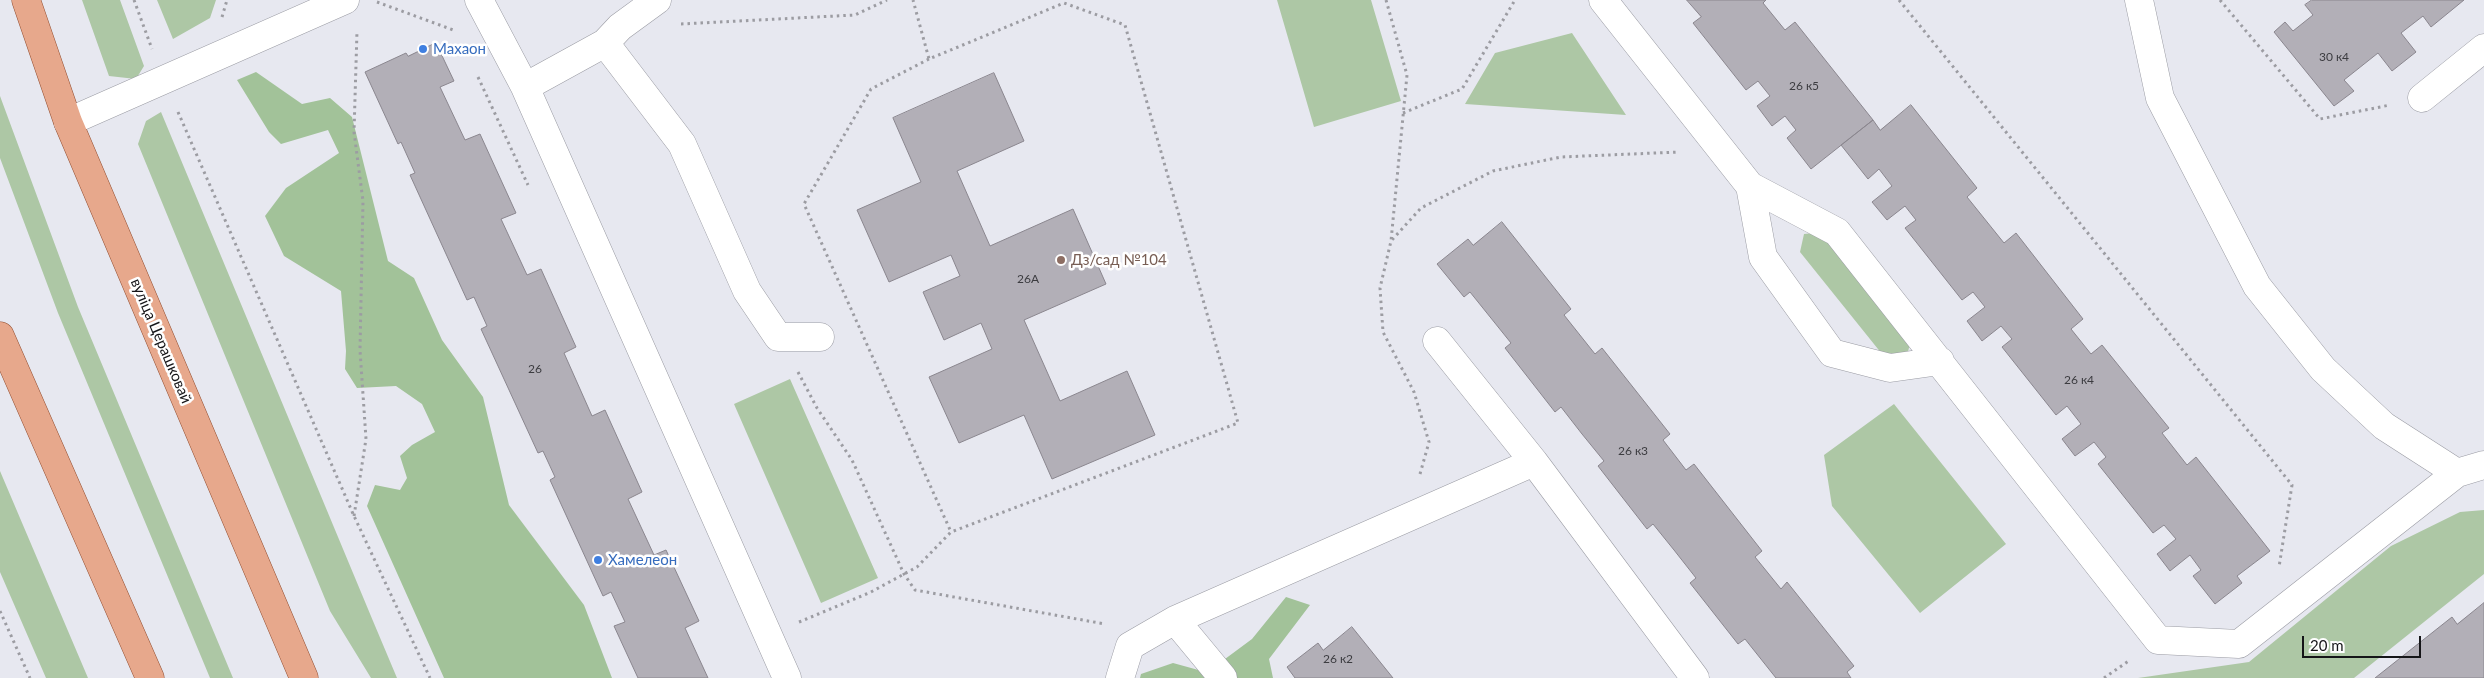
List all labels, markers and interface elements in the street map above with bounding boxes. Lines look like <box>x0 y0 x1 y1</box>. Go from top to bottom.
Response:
place label: Махаон <box>433 40 486 58</box>
marker: Махаон <box>417 43 429 55</box>
house number: 30 к4 <box>2319 50 2349 64</box>
house number: 26 к5 <box>1789 79 1819 93</box>
place label: Дз/сад №104 <box>1071 251 1167 269</box>
marker: Дз/сад №104 <box>1055 254 1067 266</box>
house number: 26А <box>1017 272 1039 286</box>
street label: вуліца Церашковай <box>127 276 195 406</box>
house number: 26 <box>528 362 542 376</box>
house number: 26 к4 <box>2064 373 2094 387</box>
house number: 26 к3 <box>1618 444 1648 458</box>
place label: Хамелеон <box>608 551 677 569</box>
marker: Хамелеон <box>592 554 604 566</box>
scale bar <box>2304 626 2423 658</box>
text: 20 m <box>2310 636 2344 654</box>
house number: 26 к2 <box>1323 652 1353 666</box>

